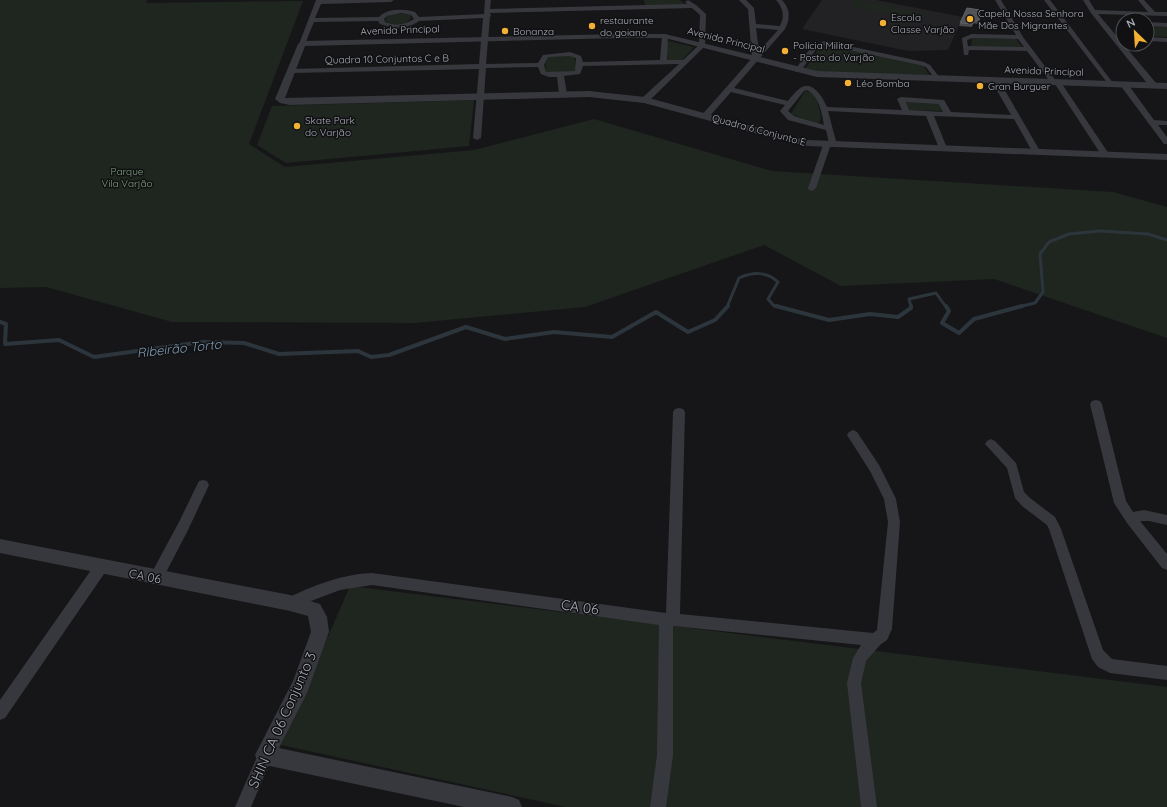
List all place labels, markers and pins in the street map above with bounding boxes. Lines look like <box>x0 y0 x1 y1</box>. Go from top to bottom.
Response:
place label: Capela Nossa Senhora Mãe Dos Migrantes <box>978 7 1084 32</box>
place label: Escola Classe Varjão <box>891 11 955 36</box>
place label: restaurante do goiano <box>600 14 654 39</box>
marker: Capela Nossa Senhora Mãe Dos Migrantes <box>965 14 975 24</box>
marker: Escola Classe Varjão <box>878 18 888 28</box>
marker: restaurante do goiano <box>587 21 597 31</box>
place label: Bonanza <box>513 25 554 38</box>
marker: Bonanza <box>500 26 510 36</box>
place label: Polícia Militar - Posto do Varjão <box>793 39 874 64</box>
marker: Polícia Militar - Posto do Varjão <box>780 46 790 56</box>
place label: Léo Bomba <box>856 77 910 90</box>
marker: Léo Bomba <box>843 78 853 88</box>
place label: Gran Burguer <box>988 80 1051 93</box>
marker: Gran Burguer <box>975 81 985 91</box>
place label: Skate Park do Varjão <box>305 114 355 139</box>
marker: Skate Park do Varjão <box>292 121 302 131</box>

